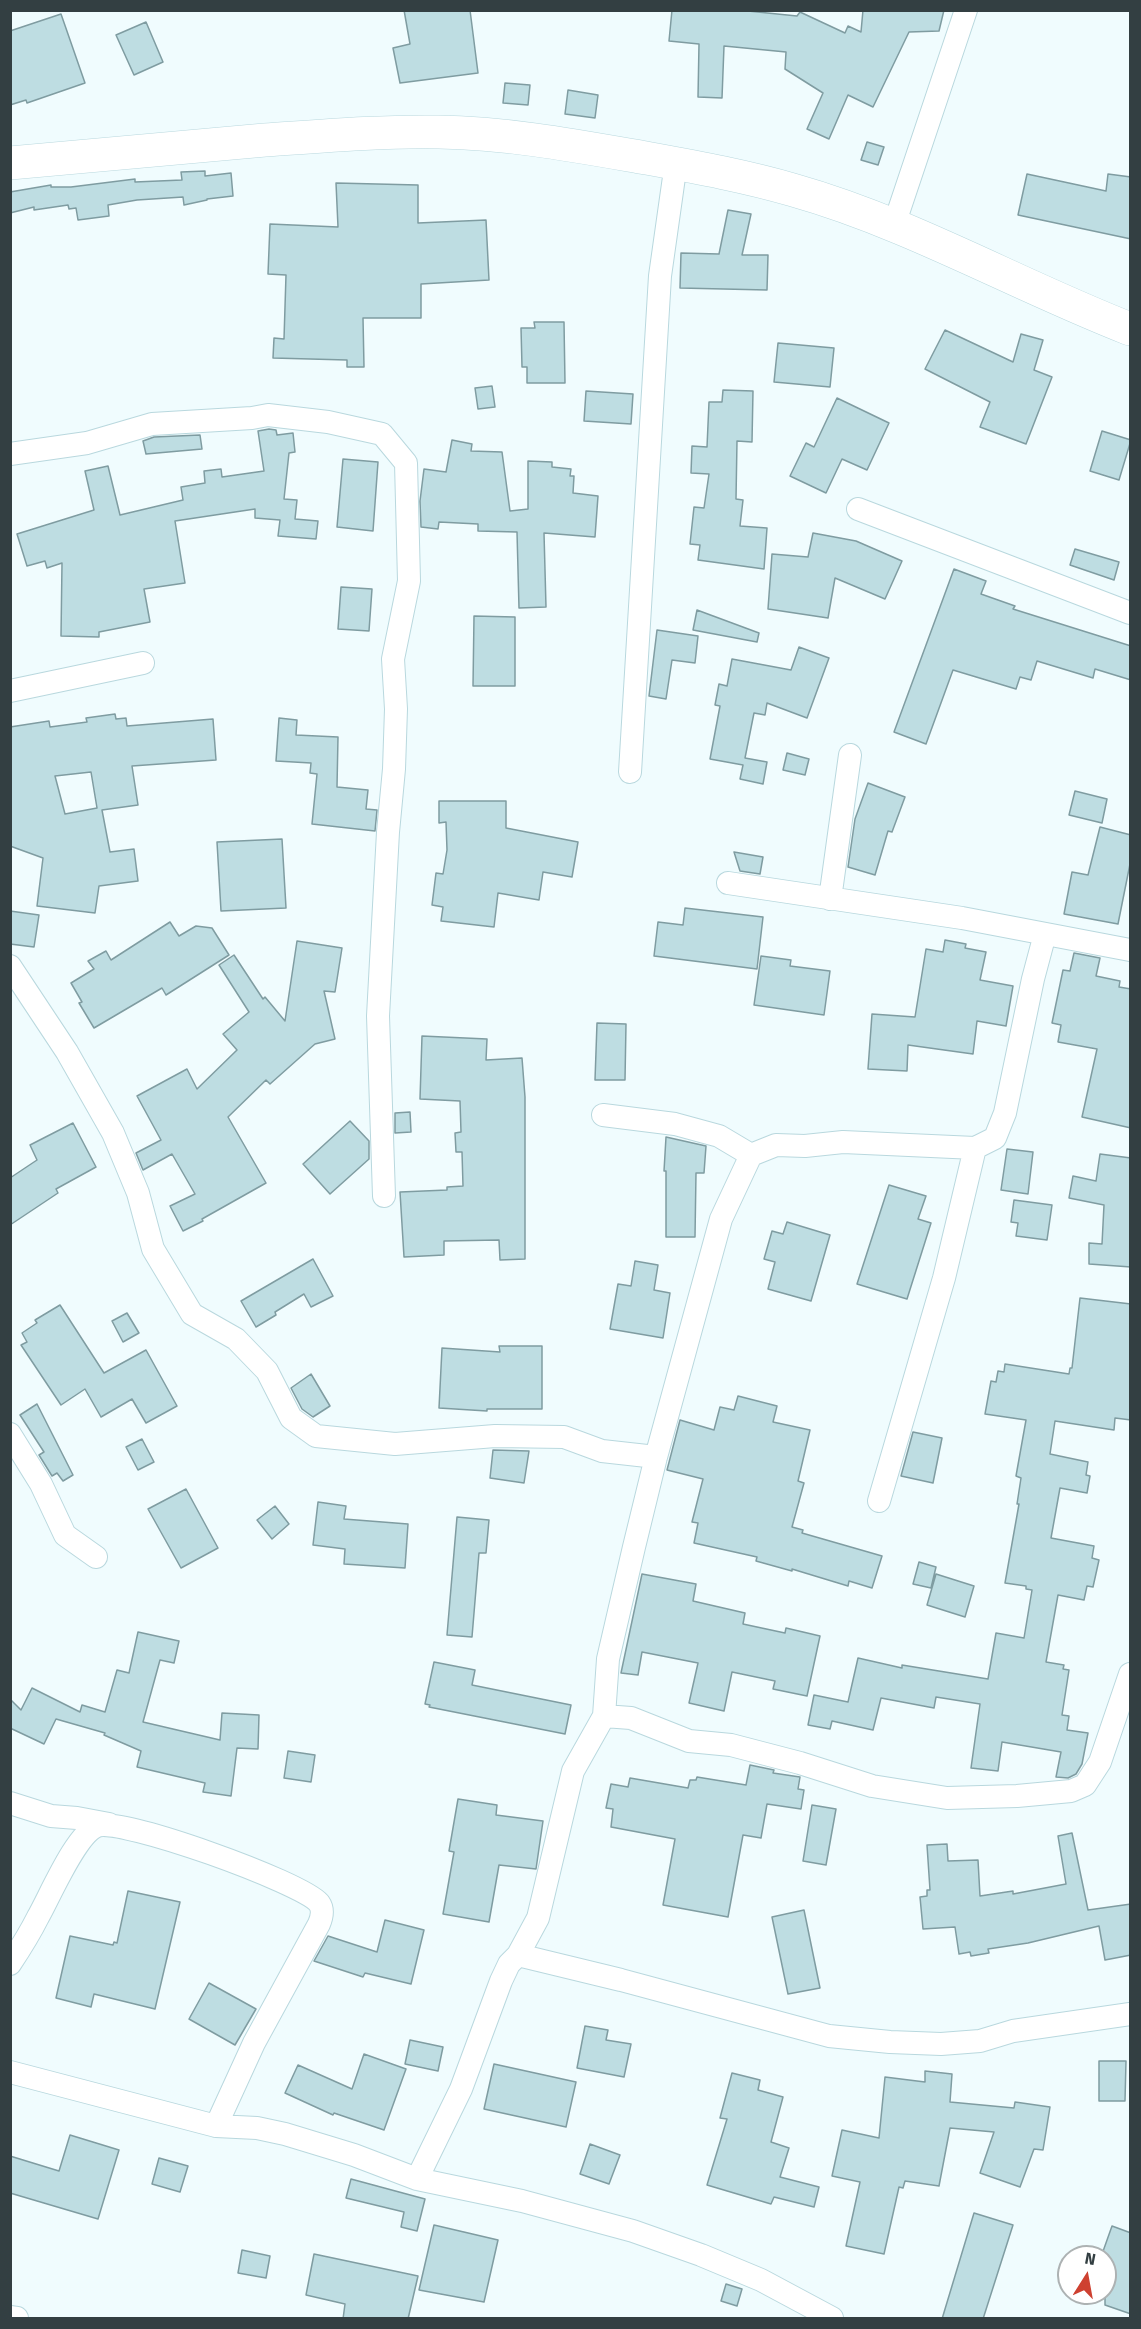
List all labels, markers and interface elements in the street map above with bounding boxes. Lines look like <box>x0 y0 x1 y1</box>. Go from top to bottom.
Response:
north arrow <box>1057 2245 1117 2305</box>
text: N <box>1083 2248 1097 2269</box>

